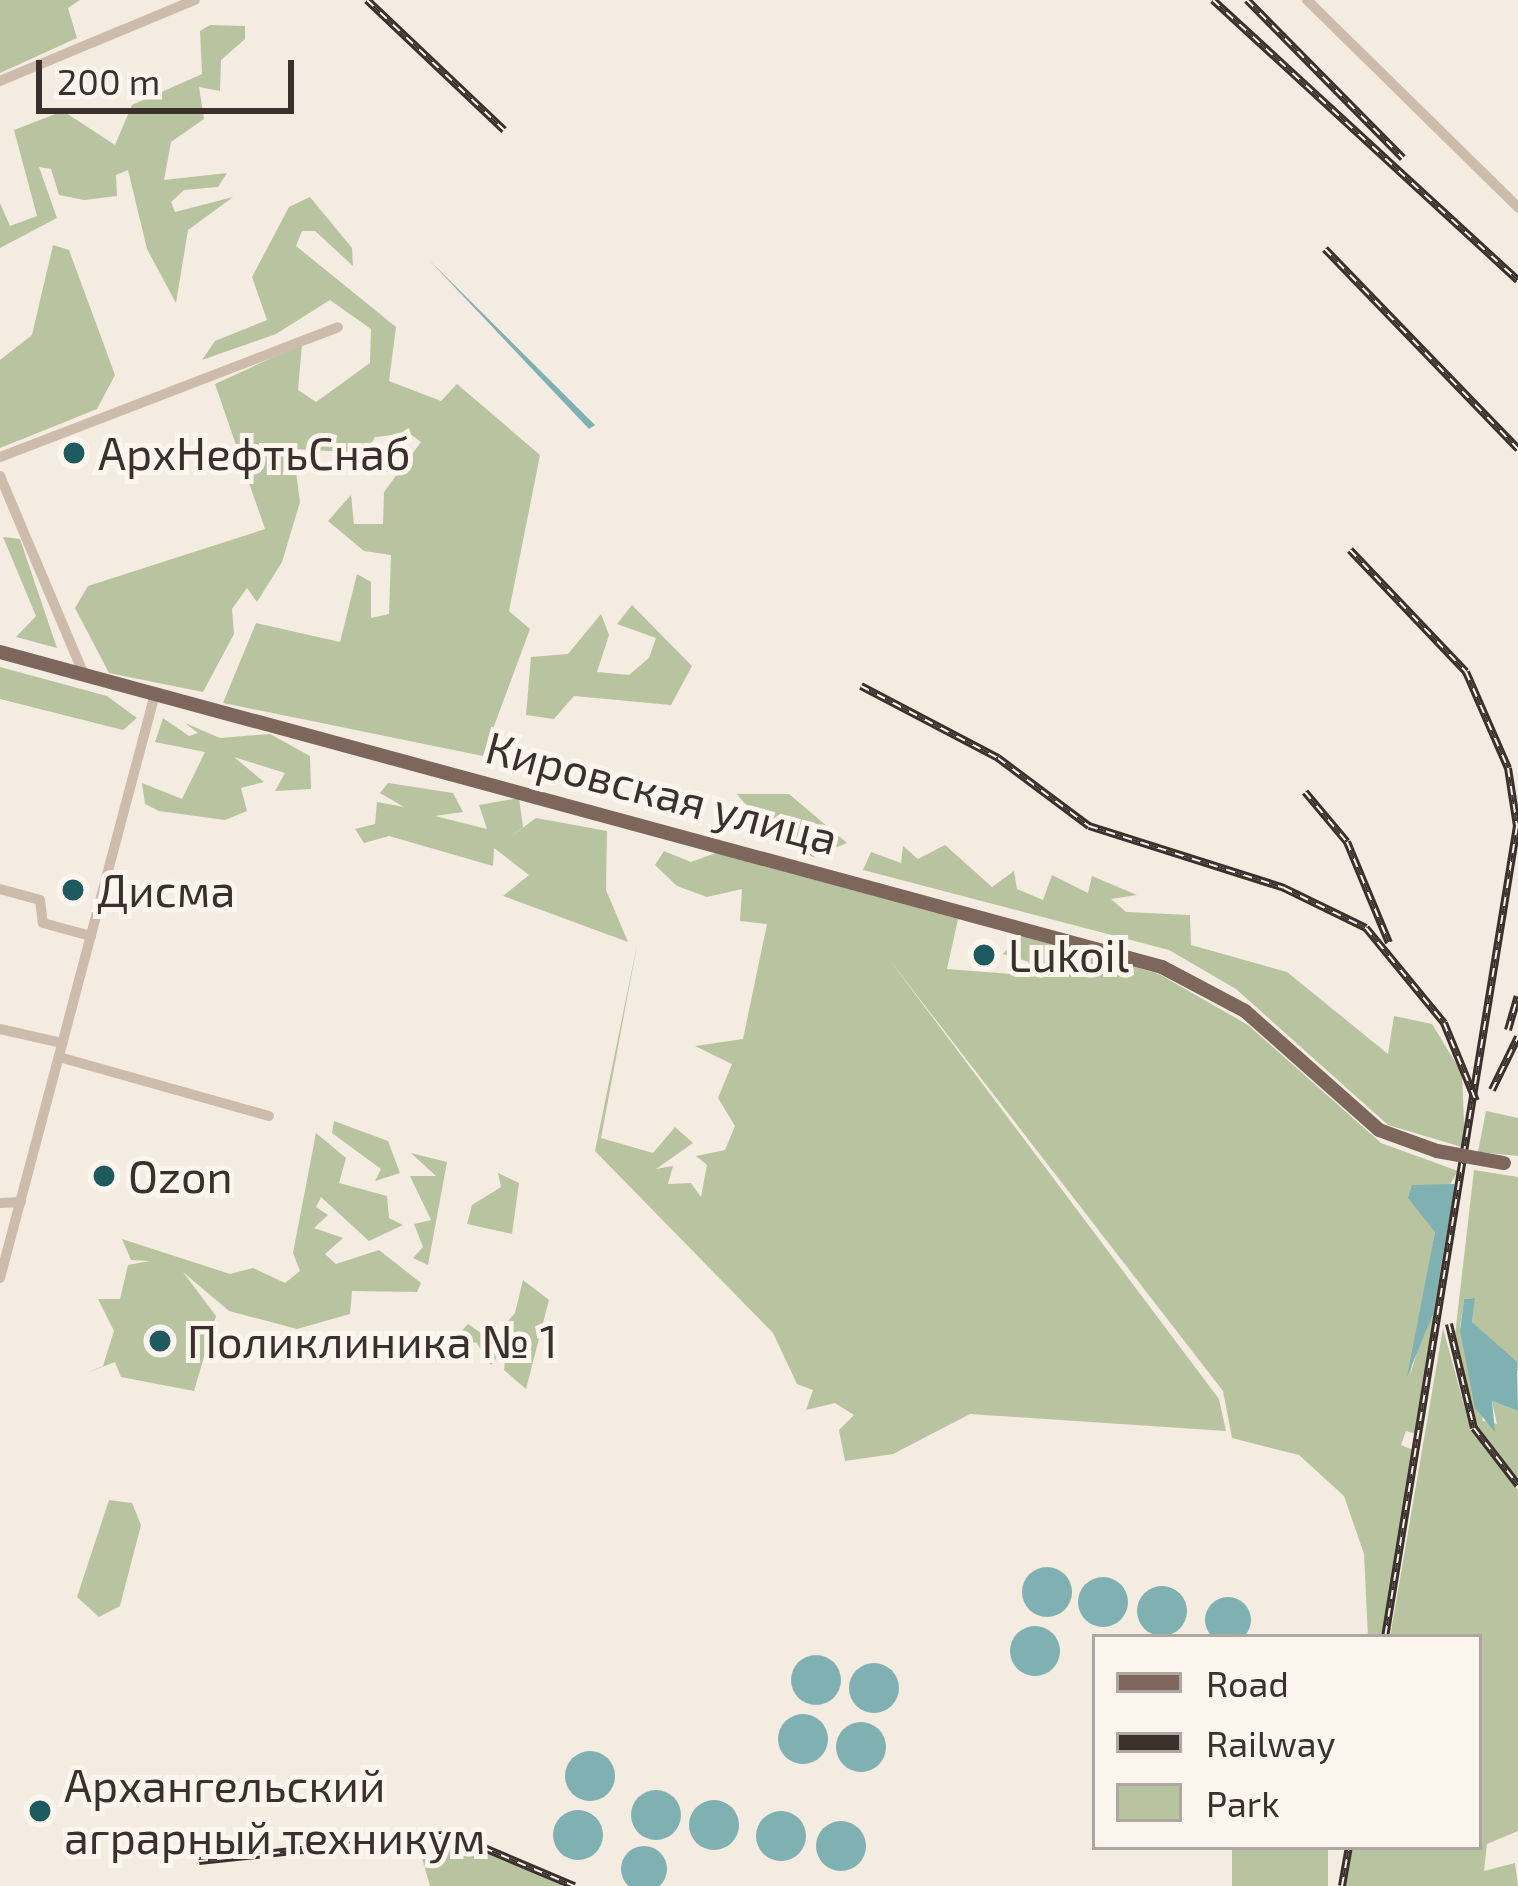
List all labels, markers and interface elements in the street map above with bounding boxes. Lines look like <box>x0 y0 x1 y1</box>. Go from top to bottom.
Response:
scale bar <box>42 36 300 110</box>
text: 200 m <box>57 59 160 102</box>
place label: АрхНефтьСнаб <box>98 426 411 480</box>
marker: АрхНефтьСнаб <box>61 440 87 466</box>
street label: Кировская улица <box>480 719 844 865</box>
place label: Дисма <box>97 863 235 917</box>
marker: Дисма <box>60 877 86 903</box>
place label: Lukoil <box>1008 928 1129 982</box>
marker: Lukoil <box>971 942 997 968</box>
place label: Ozon <box>128 1149 233 1203</box>
marker: Ozon <box>91 1163 117 1189</box>
place label: Поликлиника № 1 <box>187 1314 558 1368</box>
marker: Поликлиника № 1 <box>144 1325 176 1357</box>
legend <box>1092 1634 1482 1850</box>
text: Road <box>1206 1661 1289 1704</box>
text: Railway <box>1206 1721 1336 1764</box>
place label: Архангельский аграрный техникум <box>64 1758 486 1864</box>
text: Park <box>1206 1781 1280 1824</box>
marker: Архангельский аграрный техникум <box>27 1798 53 1824</box>

